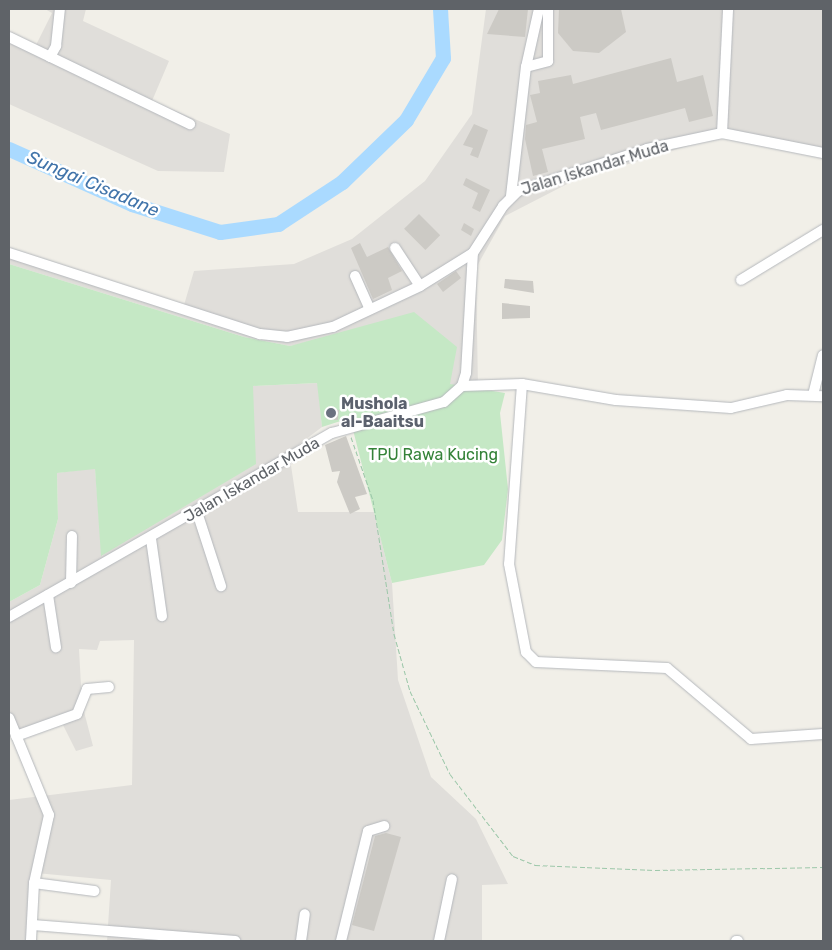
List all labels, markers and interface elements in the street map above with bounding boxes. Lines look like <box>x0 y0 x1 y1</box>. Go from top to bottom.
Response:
street label: Jalan Iskandar Muda <box>519 136 671 200</box>
water label: Sungai Cisadane <box>24 146 162 222</box>
place label: Mushola al-Baaitsu <box>341 394 424 432</box>
marker: Mushola al-Baaitsu <box>325 407 337 419</box>
street label: Jalan Iskandar Muda <box>181 433 323 527</box>
park label: TPU Rawa Kucing <box>368 445 498 465</box>

